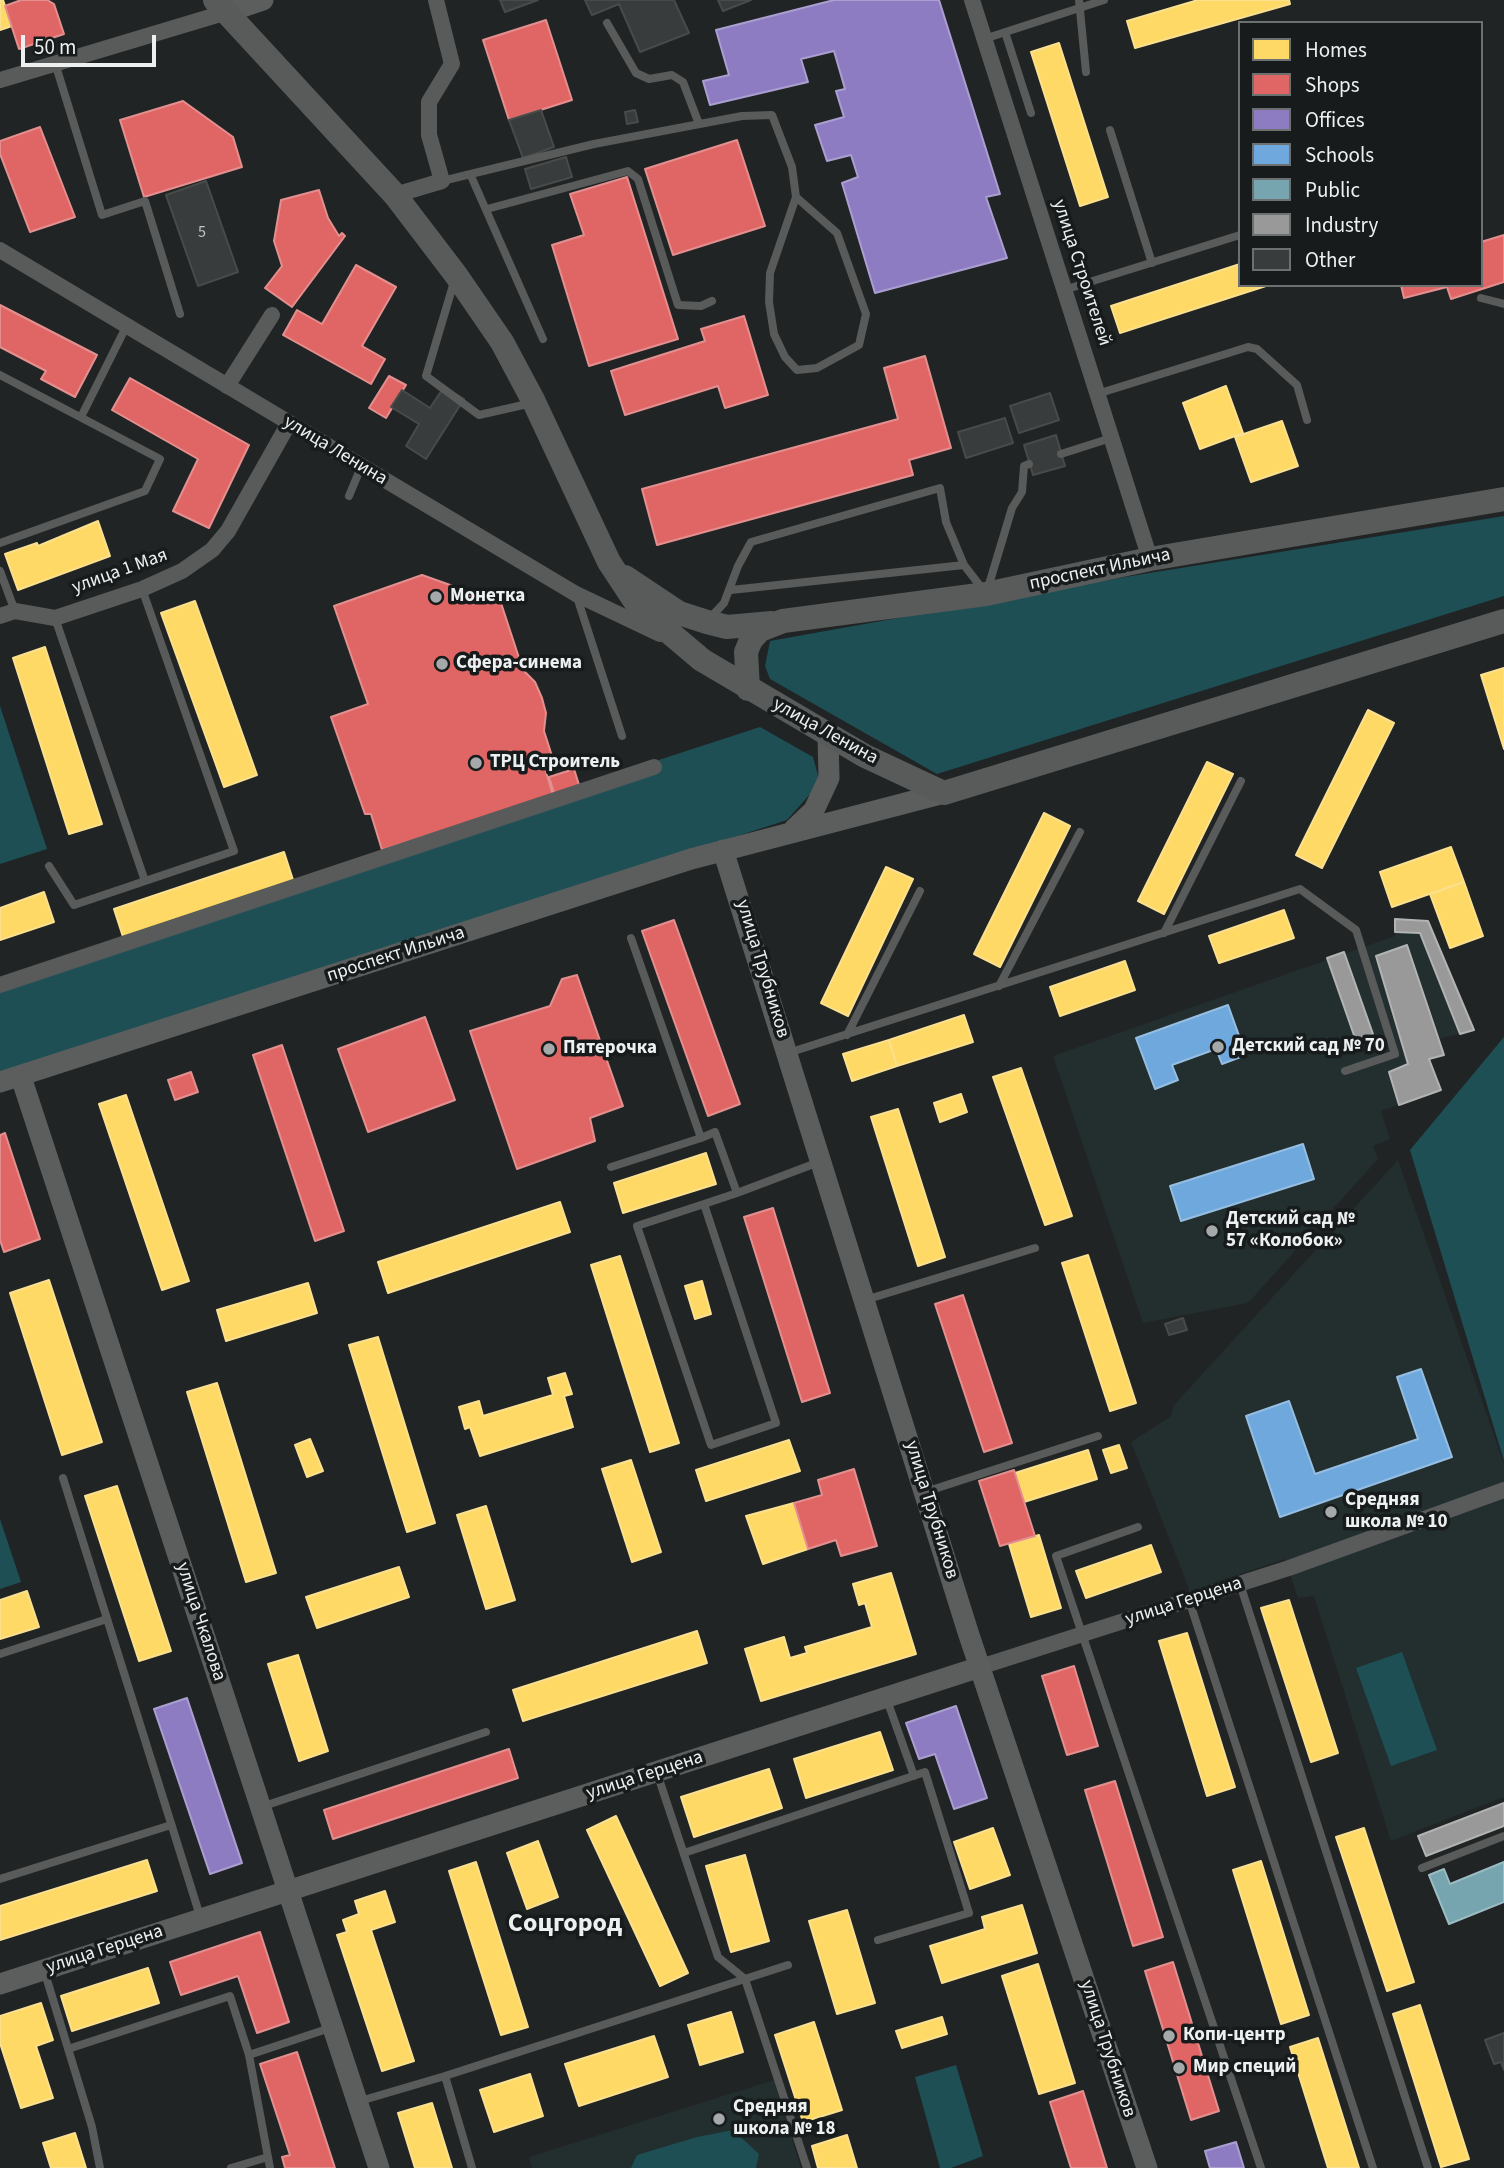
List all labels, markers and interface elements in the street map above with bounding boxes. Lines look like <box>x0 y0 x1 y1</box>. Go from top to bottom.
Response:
scale bar <box>24 21 159 65</box>
legend <box>1238 21 1483 287</box>
text: 50 m <box>34 32 76 62</box>
text: Homes <box>1305 35 1367 65</box>
text: Shops <box>1305 70 1359 100</box>
text: Offices <box>1305 105 1365 135</box>
text: Schools <box>1305 140 1374 170</box>
text: Public <box>1305 175 1360 205</box>
street label: улица Строителей <box>1047 197 1115 349</box>
text: Industry <box>1305 210 1378 240</box>
house number: 5 <box>198 223 206 243</box>
text: Other <box>1305 245 1355 275</box>
street label: улица Ленина <box>279 411 391 491</box>
street label: улица 1 Мая <box>69 544 171 600</box>
street label: проспект Ильича <box>1027 544 1173 596</box>
place label: Монетка <box>450 586 525 608</box>
marker: Монетка <box>428 589 444 605</box>
place label: Сфера-синема <box>456 653 582 675</box>
marker: Сфера-синема <box>434 656 450 672</box>
street label: улица Ленина <box>768 694 882 770</box>
place label: ТРЦ Строитель <box>490 752 620 774</box>
marker: ТРЦ Строитель <box>468 755 484 771</box>
street label: улица Трубников <box>730 897 794 1041</box>
street label: проспект Ильича <box>324 922 468 988</box>
place label: Детский сад № 70 <box>1232 1036 1385 1058</box>
place label: Пятерочка <box>563 1038 657 1060</box>
marker: Детский сад № 70 <box>1210 1039 1226 1055</box>
marker: Пятерочка <box>541 1041 557 1057</box>
place label: Детский сад № 57 «Колобок» <box>1226 1209 1355 1253</box>
marker: Детский сад № 57 «Колобок» <box>1204 1223 1220 1239</box>
street label: улица Трубников <box>899 1438 963 1582</box>
place label: Средняя школа № 10 <box>1345 1490 1448 1534</box>
marker: Средняя школа № 10 <box>1323 1504 1339 1520</box>
street label: улица Чкалова <box>170 1560 230 1684</box>
street label: улица Герцена <box>1123 1572 1245 1632</box>
street label: улица Герцена <box>584 1746 706 1806</box>
district label: Соцгород <box>508 1909 622 1941</box>
street label: улица Герцена <box>44 1920 166 1980</box>
street label: улица Трубников <box>1074 1977 1140 2121</box>
place label: Копи-центр <box>1183 2025 1286 2047</box>
marker: Копи-центр <box>1161 2028 1177 2044</box>
place label: Мир специй <box>1193 2057 1296 2079</box>
marker: Мир специй <box>1171 2060 1187 2076</box>
place label: Средняя школа № 18 <box>733 2097 836 2141</box>
marker: Средняя школа № 18 <box>711 2111 727 2127</box>

